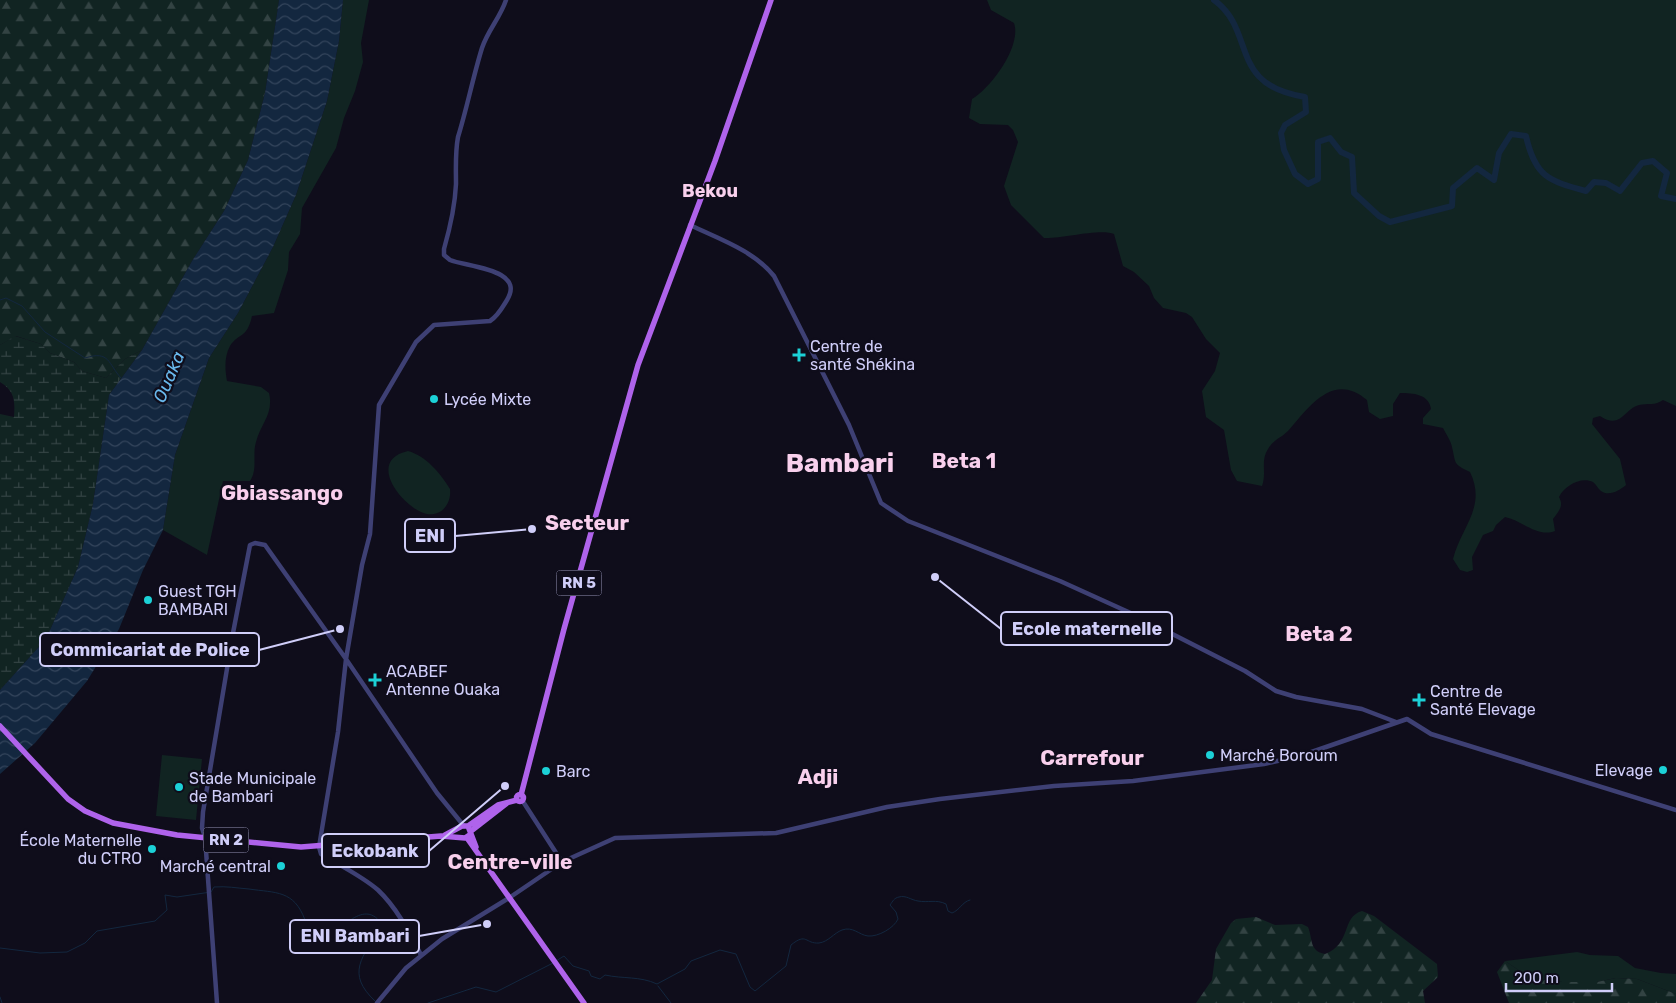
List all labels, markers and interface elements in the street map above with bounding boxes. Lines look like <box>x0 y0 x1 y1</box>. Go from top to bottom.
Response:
district label: Bekou <box>682 180 738 202</box>
place label: Centre de santé Shékina <box>810 337 915 374</box>
water label: Ouaka <box>148 348 190 406</box>
marker: Centre de santé Shékina <box>792 348 806 362</box>
place label: Lycée Mixte <box>444 390 531 409</box>
marker: Lycée Mixte <box>428 393 440 405</box>
district label: Bambari <box>786 448 894 479</box>
district label: Beta 1 <box>932 448 996 473</box>
district label: Gbiassango <box>221 480 343 505</box>
district label: Secteur <box>545 510 629 535</box>
callout: ENI <box>405 519 455 552</box>
text: ENI <box>415 525 445 547</box>
road number: RN 5 <box>556 570 602 596</box>
place label: Guest TGH BAMBARI <box>158 582 237 619</box>
marker: Guest TGH BAMBARI <box>142 594 154 606</box>
callout: Ecole maternelle <box>1001 612 1172 645</box>
text: Ecole maternelle <box>1012 618 1162 640</box>
district label: Beta 2 <box>1285 621 1353 646</box>
callout: Commicariat de Police <box>40 633 259 666</box>
text: Commicariat de Police <box>50 639 250 661</box>
place label: ACABEF Antenne Ouaka <box>386 662 500 699</box>
marker: ACABEF Antenne Ouaka <box>368 673 382 687</box>
place label: Centre de Santé Elevage <box>1430 682 1536 719</box>
marker: Centre de Santé Elevage <box>1412 693 1426 707</box>
district label: Carrefour <box>1040 745 1144 770</box>
place label: Marché Boroum <box>1220 746 1338 765</box>
marker: Marché Boroum <box>1204 749 1216 761</box>
place label: Elevage <box>1595 761 1653 780</box>
place label: Barc <box>556 762 590 781</box>
district label: Adji <box>798 764 838 789</box>
marker: Elevage <box>1657 764 1669 776</box>
marker: Barc <box>540 765 552 777</box>
place label: Stade Municipale de Bambari <box>189 769 316 806</box>
marker: Stade Municipale de Bambari <box>173 781 185 793</box>
road number: RN 2 <box>204 828 248 852</box>
place label: École Maternelle du CTRO <box>19 831 142 868</box>
callout: Eckobank <box>322 834 429 867</box>
text: Eckobank <box>331 840 419 862</box>
marker: École Maternelle du CTRO <box>146 843 158 855</box>
district label: Centre-ville <box>448 849 572 874</box>
place label: Marché central <box>160 857 271 876</box>
marker: Marché central <box>275 860 287 872</box>
callout: ENI Bambari <box>290 920 419 953</box>
text: ENI Bambari <box>300 925 410 947</box>
scale bar <box>1506 960 1612 992</box>
text: 200 m <box>1514 969 1559 987</box>

